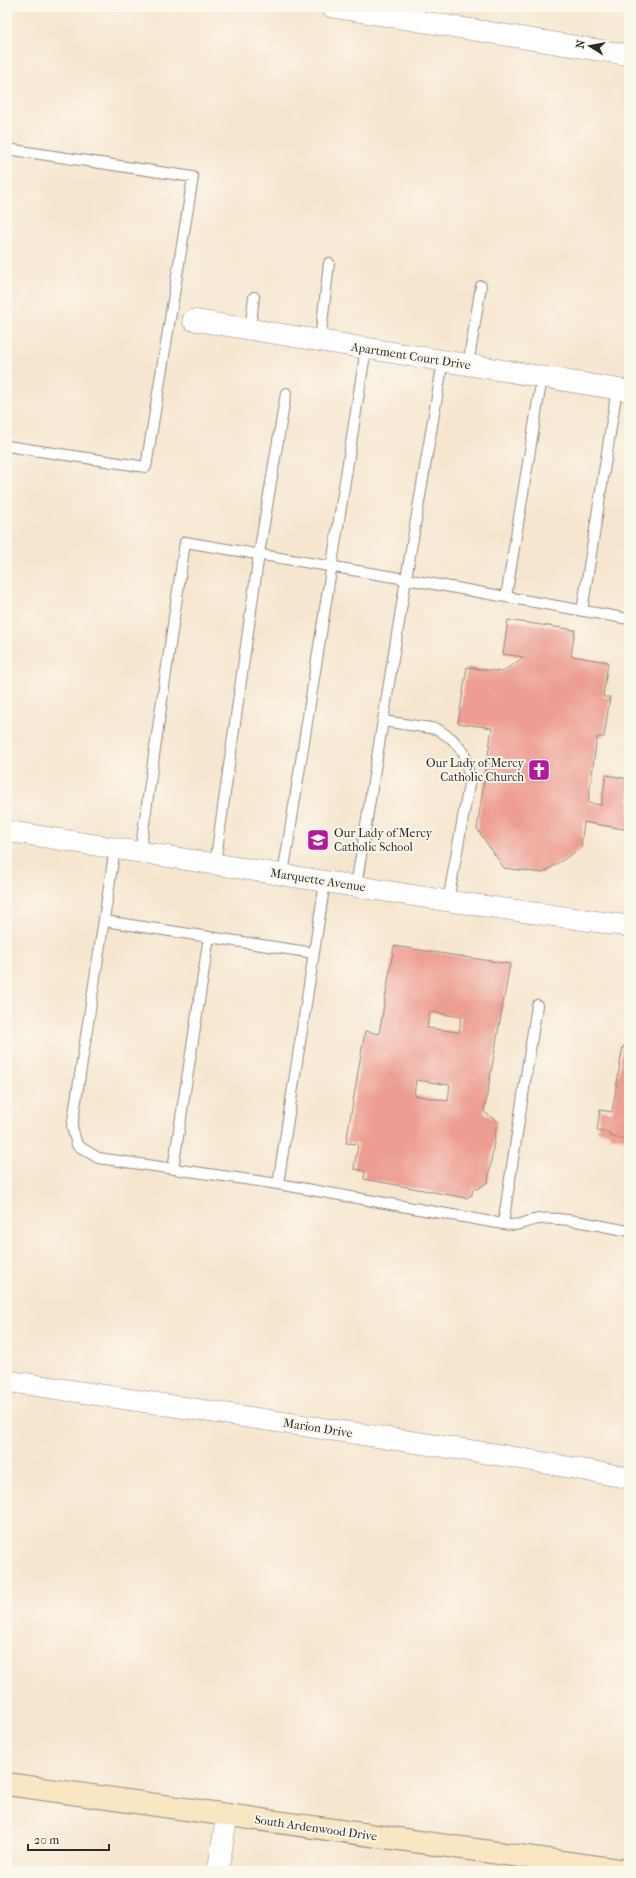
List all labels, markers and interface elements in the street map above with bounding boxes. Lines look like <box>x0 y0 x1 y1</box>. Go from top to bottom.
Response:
north arrow <box>570 26 610 66</box>
text: N <box>573 38 588 50</box>
street label: Apartment Court Drive <box>349 339 472 372</box>
place label: Our Lady of Mercy Catholic Church <box>426 756 525 784</box>
church icon: Our Lady of Mercy Catholic Church <box>526 757 552 783</box>
place label: Our Lady of Mercy Catholic School <box>334 826 433 854</box>
school or university icon: Our Lady of Mercy Catholic School <box>305 827 331 853</box>
street label: Marquette Avenue <box>269 866 367 894</box>
street label: Marion Drive <box>282 1416 354 1440</box>
street label: South Ardenwood Drive <box>254 1812 378 1844</box>
scale bar <box>28 1826 109 1852</box>
text: 20 m <box>34 1833 59 1847</box>

